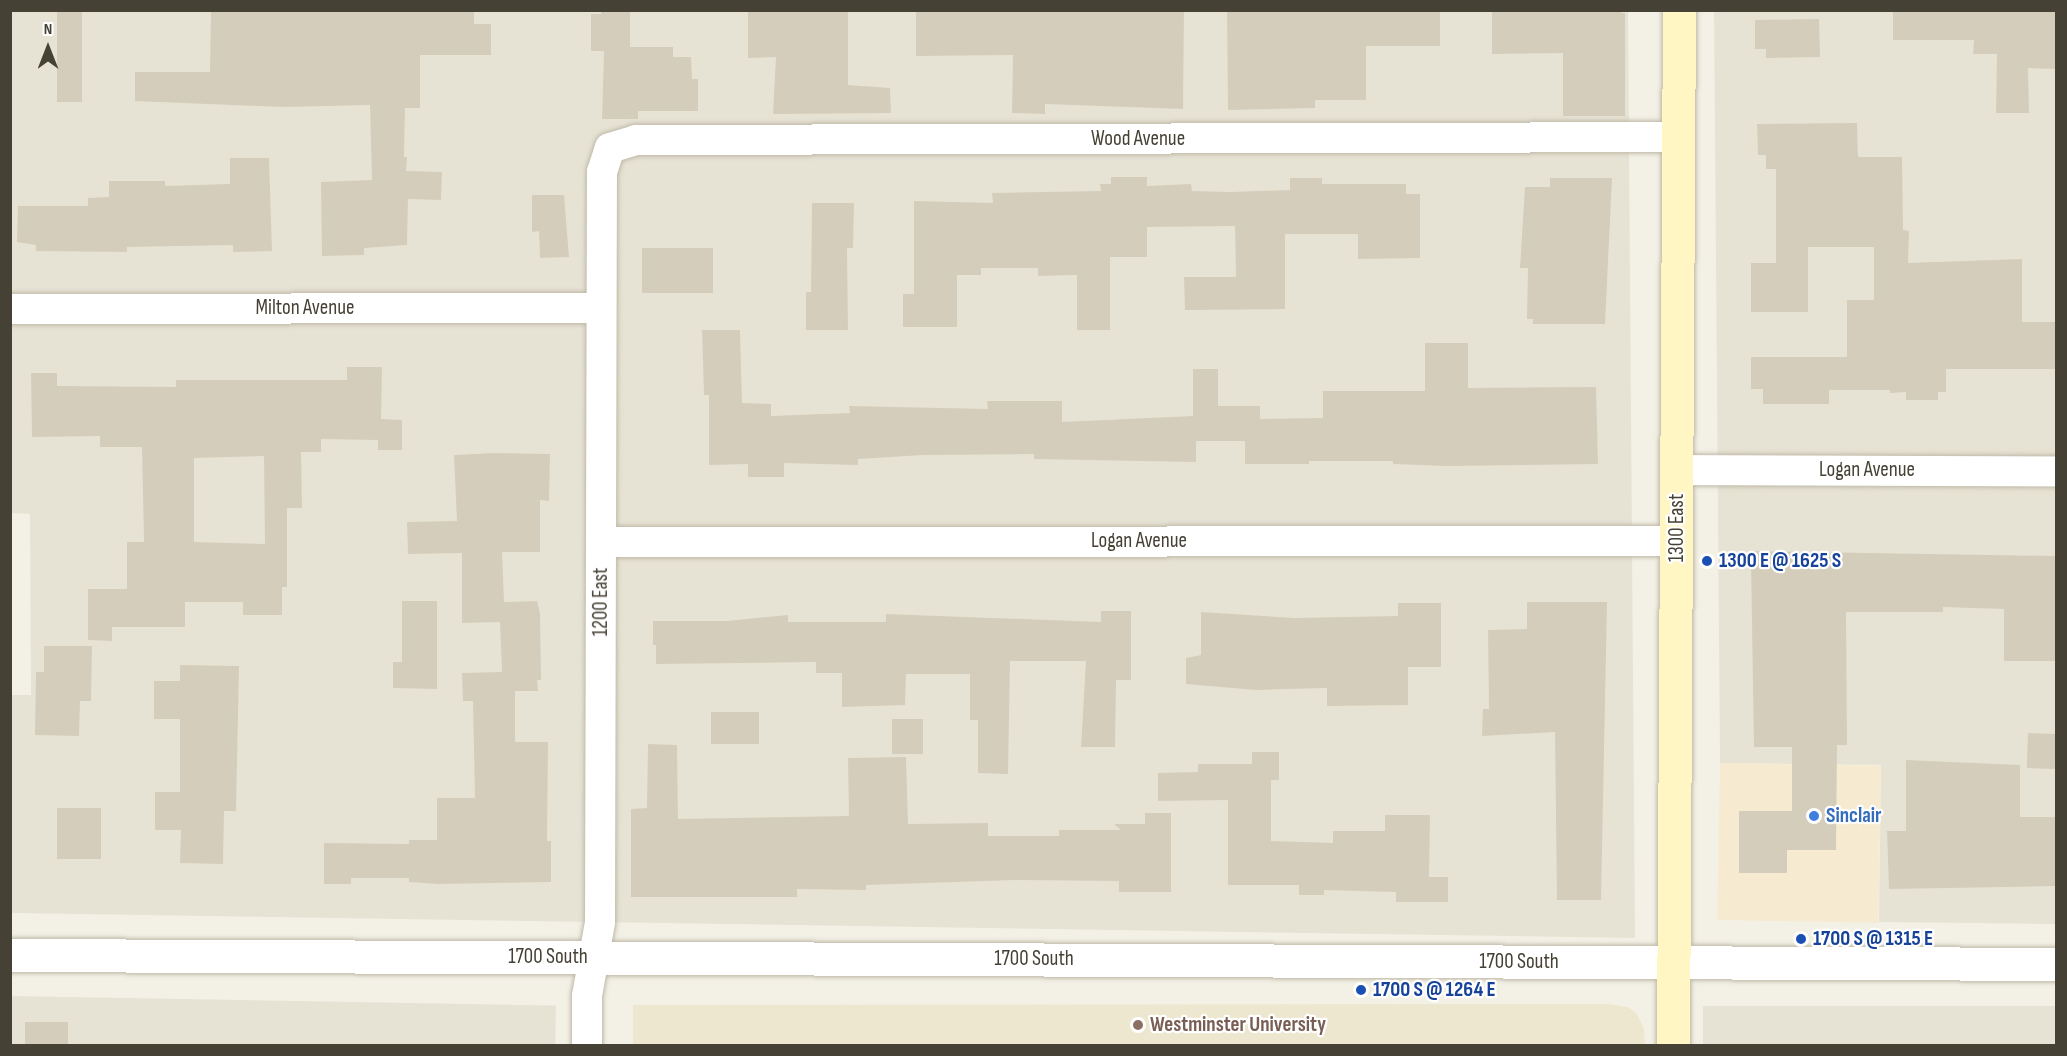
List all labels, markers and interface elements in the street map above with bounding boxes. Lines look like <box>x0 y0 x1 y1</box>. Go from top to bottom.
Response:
north arrow <box>18 18 78 78</box>
text: N <box>44 20 52 39</box>
street label: Wood Avenue <box>1091 126 1185 152</box>
street label: Milton Avenue <box>256 295 354 321</box>
street label: Logan Avenue <box>1819 457 1915 483</box>
street label: 1300 East <box>1664 494 1690 562</box>
street label: Logan Avenue <box>1091 528 1187 554</box>
place label: 1300 E @ 1625 S <box>1719 548 1841 574</box>
marker: 1300 E @ 1625 S <box>1700 554 1714 568</box>
street label: 1200 East <box>588 568 614 636</box>
place label: Sinclair <box>1826 803 1882 829</box>
marker: Sinclair <box>1807 809 1821 823</box>
place label: 1700 S @ 1315 E <box>1813 926 1933 952</box>
marker: 1700 S @ 1315 E <box>1794 932 1808 946</box>
street label: 1700 South <box>508 944 588 970</box>
street label: 1700 South <box>994 946 1074 972</box>
street label: 1700 South <box>1479 949 1559 975</box>
place label: 1700 S @ 1264 E <box>1373 977 1496 1003</box>
marker: 1700 S @ 1264 E <box>1354 983 1368 997</box>
place label: Westminster University <box>1150 1012 1326 1038</box>
marker: Westminster University <box>1131 1018 1145 1032</box>

